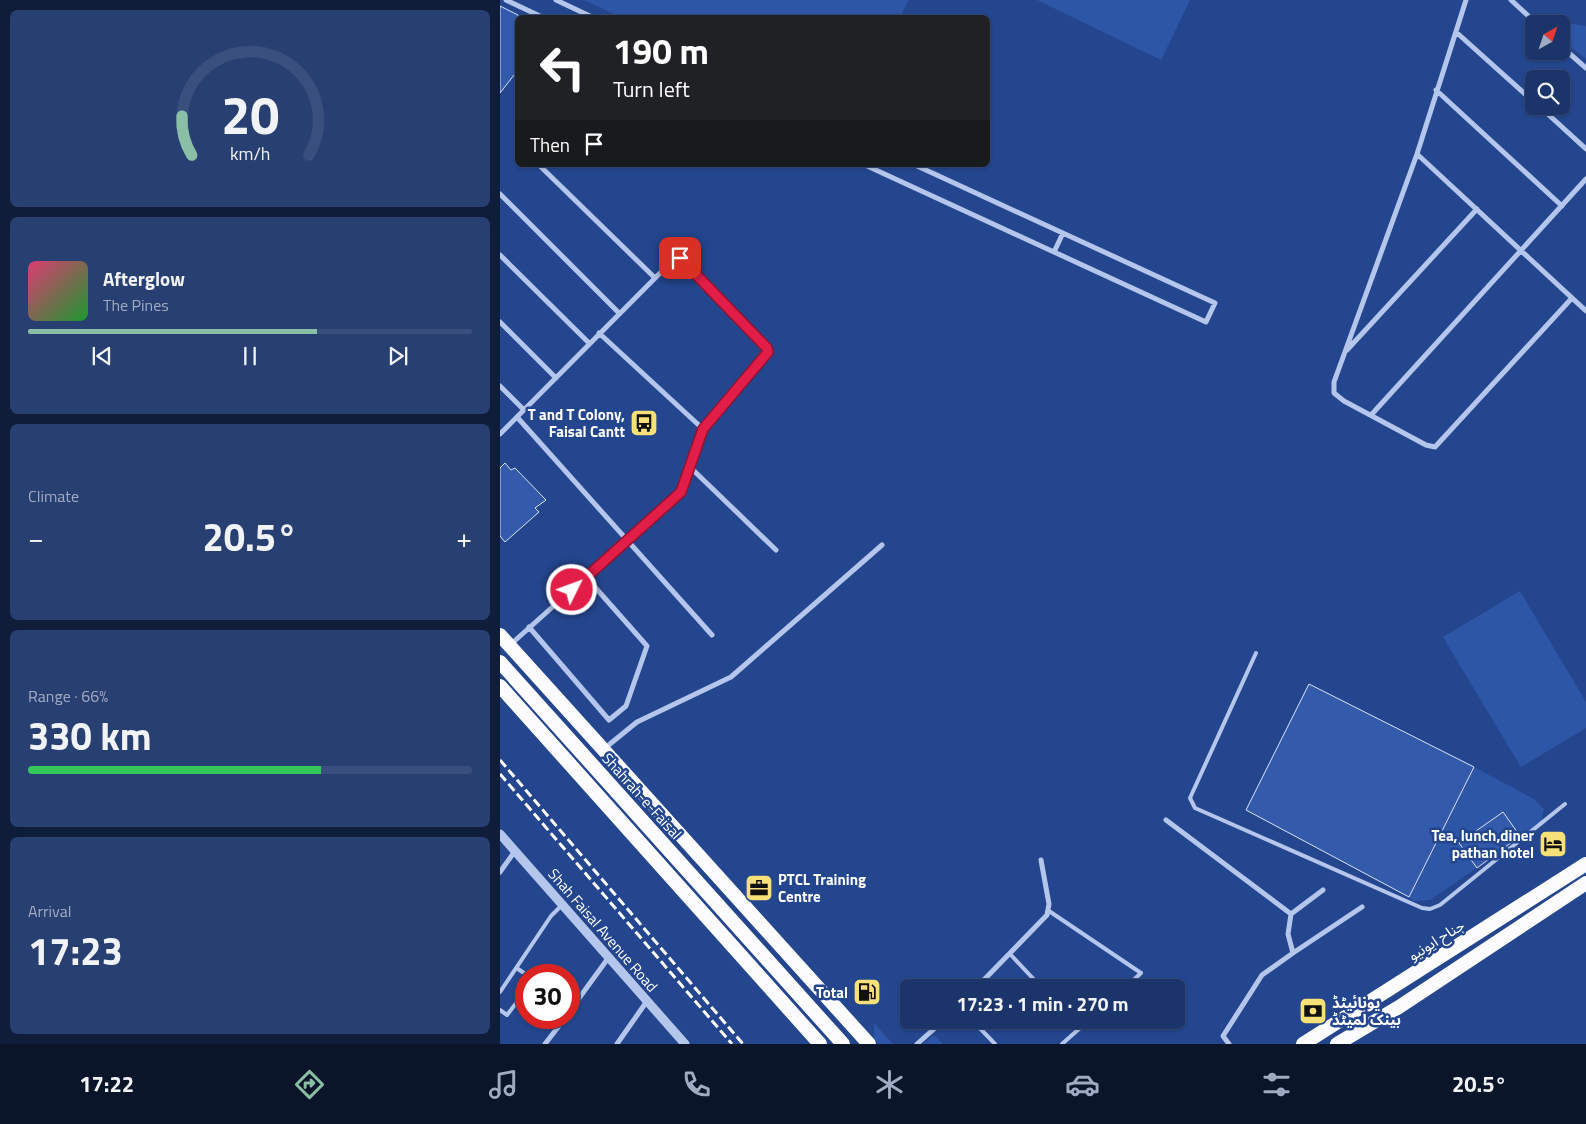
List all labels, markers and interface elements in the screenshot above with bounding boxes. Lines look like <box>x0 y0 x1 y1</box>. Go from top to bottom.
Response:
north arrow <box>1525 15 1570 60</box>
map controls <box>1525 15 1570 115</box>
text: 190 m <box>613 24 709 78</box>
icon: left <box>530 35 595 100</box>
button: search <box>1525 70 1570 115</box>
text: Turn left <box>613 72 690 106</box>
text: 20 <box>221 75 279 154</box>
text: Then <box>530 130 570 159</box>
icon: arrive <box>580 130 608 158</box>
text: km/h <box>230 140 270 167</box>
pin <box>659 237 701 279</box>
icon: arrive <box>666 244 694 272</box>
text: Afterglow <box>103 264 185 293</box>
text: The Pines <box>103 293 169 317</box>
icon: previous <box>88 342 116 370</box>
icon: pause <box>236 342 264 370</box>
icon: next <box>384 342 412 370</box>
place label: T and T Colony, Faisal Cantt <box>528 403 626 443</box>
bus stop icon: T and T Colony, Faisal Cantt <box>629 408 659 438</box>
text: Climate <box>28 484 79 508</box>
text: 20.5° <box>203 508 297 566</box>
text: − <box>28 516 44 559</box>
text: + <box>456 516 472 559</box>
position arrow <box>545 563 597 615</box>
text: Range · 66% <box>28 684 108 708</box>
text: 330 km <box>28 707 152 765</box>
street label: Shahrah-e-Faisal <box>597 748 687 844</box>
place label: Tea, lunch,diner pathan hotel <box>1431 824 1534 864</box>
hotel icon: Tea, lunch,diner pathan hotel <box>1538 829 1568 859</box>
street label: Shah Faisal Avenue Road <box>543 863 663 997</box>
place label: PTCL Training Centre <box>778 868 866 908</box>
office icon: PTCL Training Centre <box>744 873 774 903</box>
text: Arrival <box>28 899 71 923</box>
street label: جناح ایونیو <box>1403 913 1470 967</box>
text: 17:23 <box>28 922 123 980</box>
speed limit sign: 30 <box>515 964 580 1029</box>
fuel station icon: Total <box>852 977 882 1007</box>
place label: Total <box>816 981 848 1004</box>
text: 17:23 · 1 min · 270 m <box>956 989 1129 1018</box>
place label: یونائیٹڈ بینک لمیٹڈ <box>1332 991 1401 1031</box>
bank icon: یونائیٹڈ بینک لمیٹڈ <box>1298 996 1328 1026</box>
text: 17:22 <box>79 1067 134 1101</box>
icon: directions <box>292 1067 327 1102</box>
icon: music <box>486 1067 521 1102</box>
icon: phone <box>679 1067 714 1102</box>
icon: climate <box>872 1067 907 1102</box>
icon: car <box>1065 1067 1100 1102</box>
icon: filters <box>1259 1067 1294 1102</box>
text: 20.5° <box>1452 1067 1507 1101</box>

